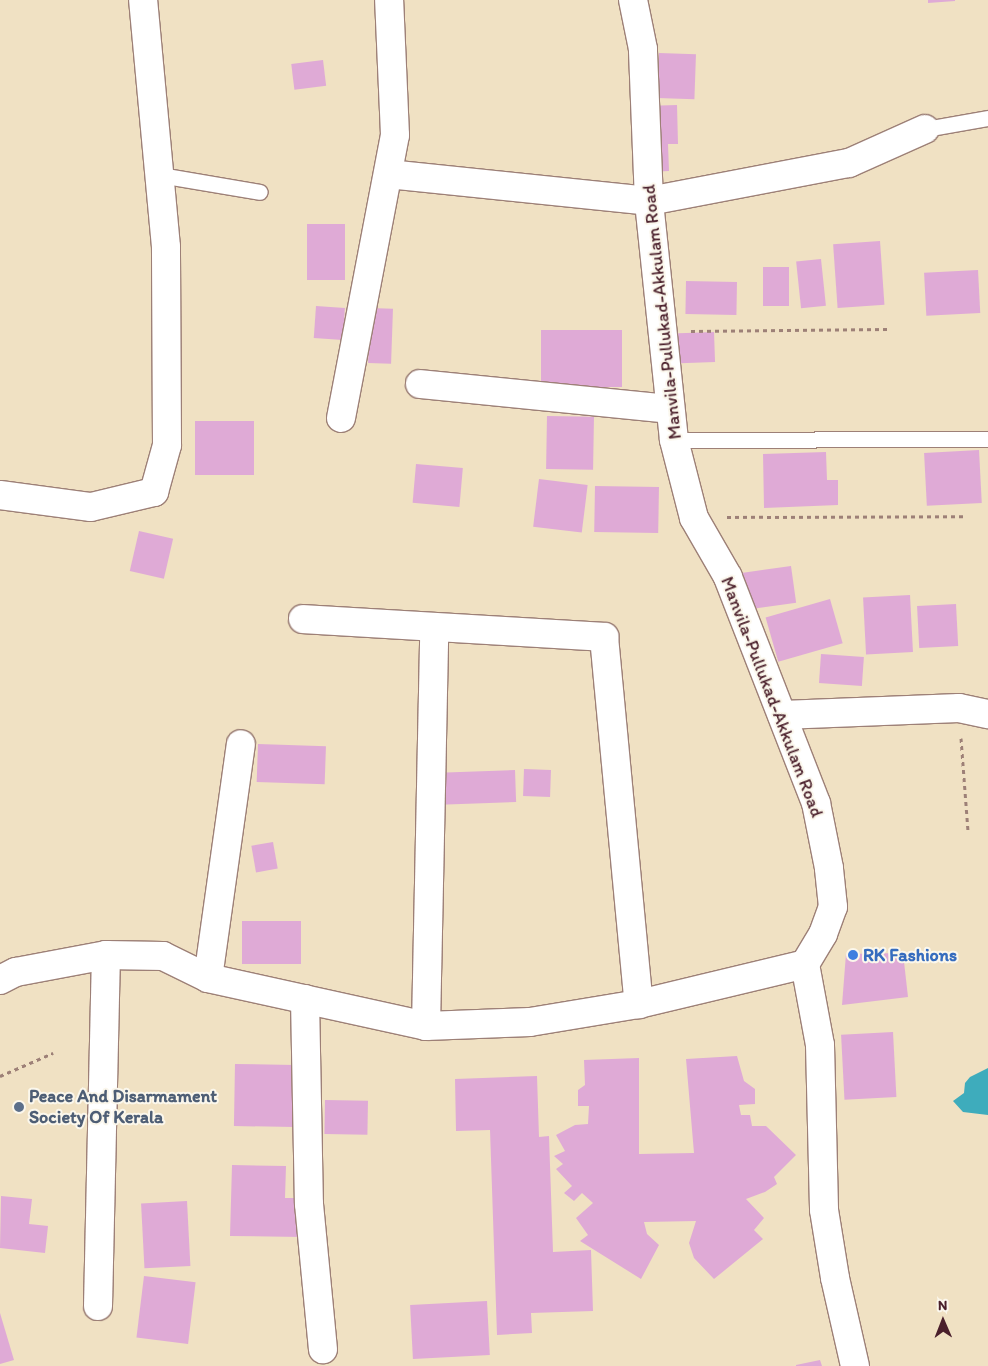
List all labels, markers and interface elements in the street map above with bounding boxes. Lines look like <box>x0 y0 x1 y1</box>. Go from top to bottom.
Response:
street label: Manvila-Pullukad-Akkulam Road <box>638 184 686 440</box>
street label: Manvila-Pullukad-Akkulam Road <box>716 574 828 820</box>
place label: RK Fashions <box>863 944 956 966</box>
marker: RK Fashions <box>847 949 859 961</box>
place label: Peace And Disarmament Society Of Kerala <box>29 1086 217 1128</box>
marker: Peace And Disarmament Society Of Kerala <box>13 1101 25 1113</box>
north arrow <box>918 1296 968 1346</box>
text: N <box>938 1297 948 1314</box>

